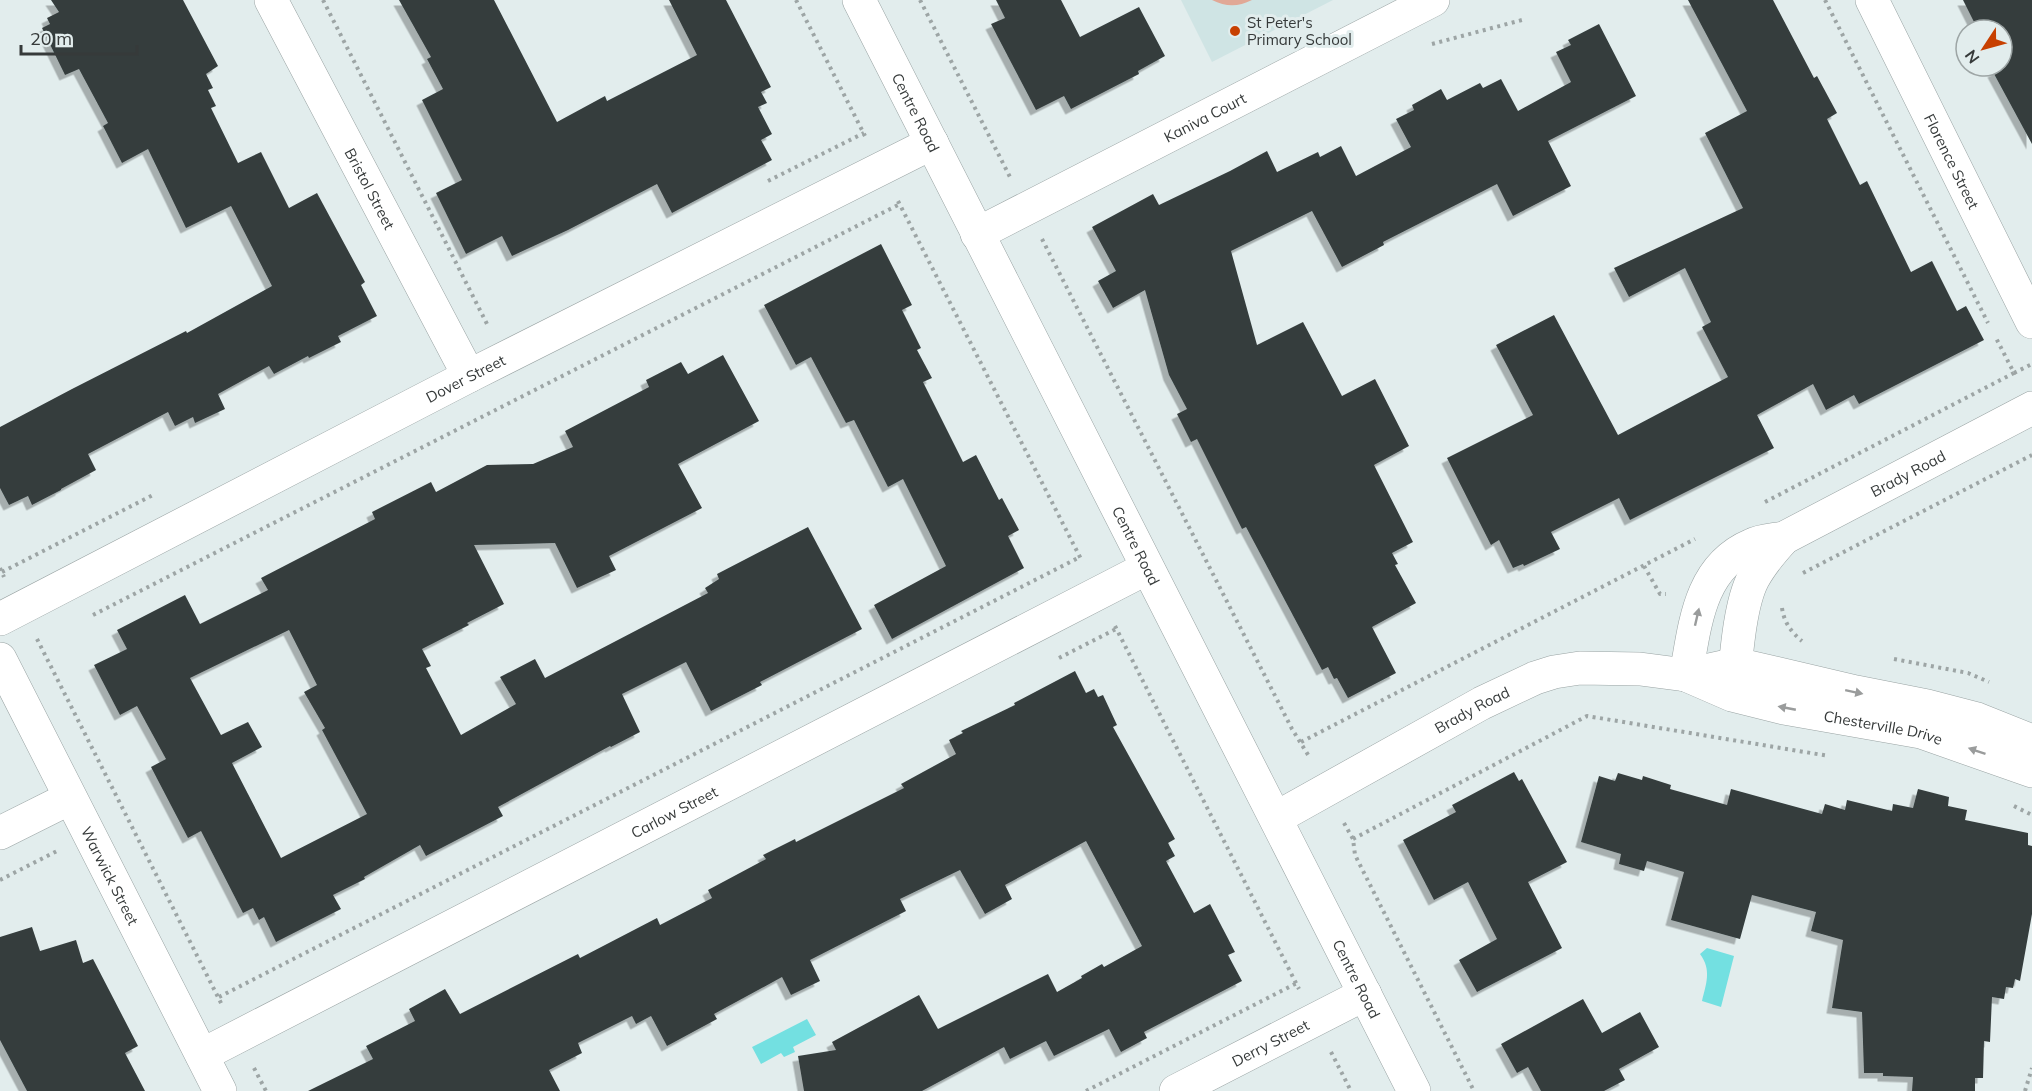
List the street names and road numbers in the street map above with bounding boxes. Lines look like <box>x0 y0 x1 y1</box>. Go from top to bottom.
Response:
street label: Centre Road <box>888 70 944 155</box>
street label: Kaniva Court <box>1160 88 1249 146</box>
street label: Florence Street <box>1920 110 1984 212</box>
street label: Bristol Street <box>341 144 399 232</box>
street label: Dover Street <box>422 350 508 406</box>
street label: Brady Road <box>1867 446 1949 501</box>
street label: Centre Road <box>1108 503 1165 588</box>
street label: Brady Road <box>1431 682 1512 737</box>
street label: Chesterville Drive <box>1822 706 1945 748</box>
street label: Carlow Street <box>627 782 721 842</box>
street label: Warwick Street <box>77 823 143 928</box>
street label: Centre Road <box>1329 936 1385 1021</box>
street label: Derry Street <box>1229 1015 1312 1070</box>

